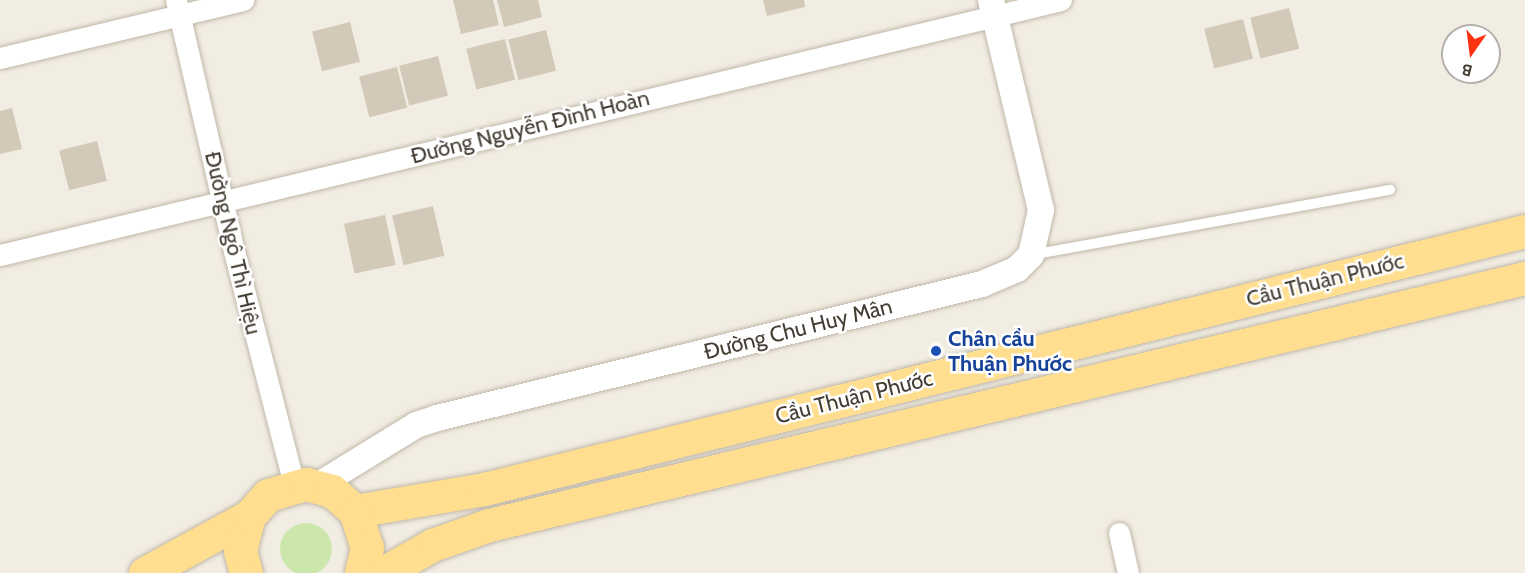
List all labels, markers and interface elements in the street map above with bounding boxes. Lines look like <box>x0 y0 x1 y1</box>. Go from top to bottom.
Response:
north arrow <box>1441 24 1501 84</box>
text: B <box>1460 60 1474 80</box>
street label: Đường Nguyễn Đình Hoàn <box>408 85 652 169</box>
street label: Đường Ngô Thì Hiệu <box>199 149 267 337</box>
street label: Cầu Thuận Phước <box>1243 248 1407 312</box>
street label: Đường Chu Huy Mân <box>701 293 895 365</box>
place label: Chân cầu Thuận Phước <box>948 325 1072 376</box>
marker: Chân cầu Thuận Phước <box>929 344 943 358</box>
street label: Cầu Thuận Phước <box>772 365 936 429</box>

